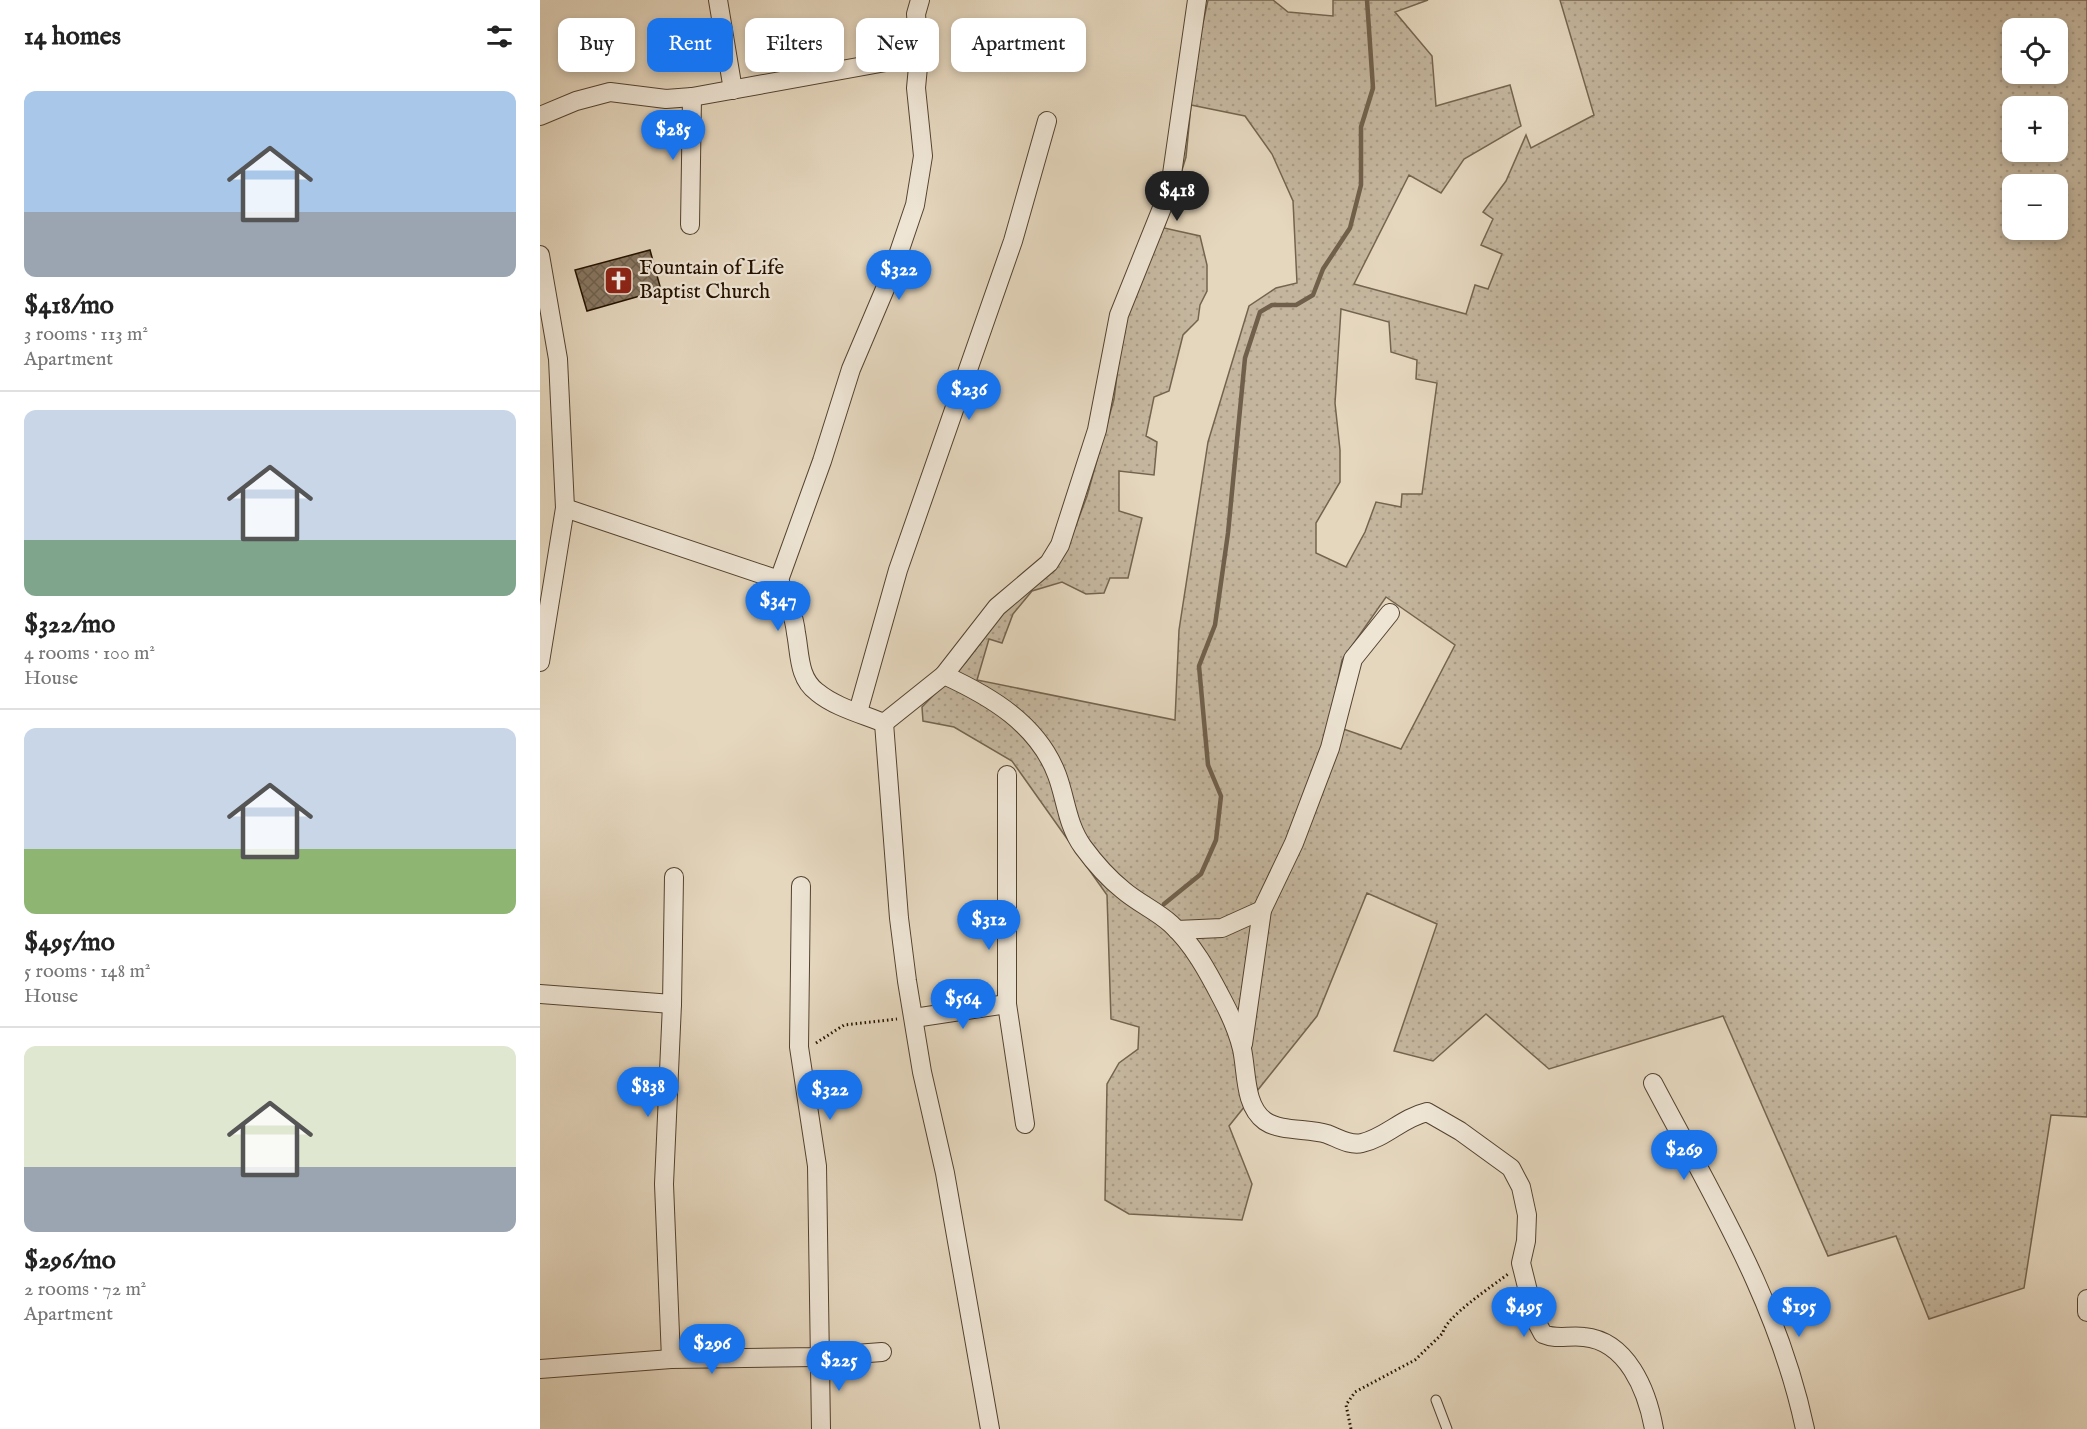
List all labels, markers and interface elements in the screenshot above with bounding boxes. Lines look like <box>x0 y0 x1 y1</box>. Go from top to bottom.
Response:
chip: Buy <box>558 18 635 72</box>
chip: Rent <box>647 18 733 72</box>
chip: Filters <box>745 18 844 72</box>
chip: New <box>856 18 939 72</box>
chip: Apartment <box>951 18 1086 72</box>
map controls <box>2002 18 2068 240</box>
button: locate <box>2002 18 2068 84</box>
text: 14 homes <box>24 20 121 53</box>
icon: filters <box>483 20 516 53</box>
button: + <box>2002 96 2068 162</box>
pin: $285 <box>637 110 709 161</box>
text: $285 <box>655 117 691 142</box>
icon: home <box>216 130 324 238</box>
pin: $418 <box>1141 171 1213 222</box>
button: − <box>2002 174 2068 240</box>
text: $418 <box>1159 178 1195 203</box>
pin: $322 <box>863 250 935 301</box>
place label: Fountain of Life Baptist Church <box>639 255 785 306</box>
text: $322 <box>880 257 918 282</box>
church icon: Fountain of Life Baptist Church <box>602 264 634 296</box>
text: $418/mo <box>24 289 114 322</box>
text: 3 rooms · 113 m² <box>24 322 148 347</box>
text: Apartment <box>24 347 113 372</box>
pin: $236 <box>933 370 1005 421</box>
text: $236 <box>951 377 987 402</box>
icon: home <box>216 449 324 557</box>
pin: $347 <box>742 581 814 632</box>
text: $347 <box>759 588 797 613</box>
text: $322/mo <box>24 608 115 641</box>
text: 4 rooms · 100 m² <box>24 641 155 666</box>
text: House <box>24 666 78 691</box>
icon: home <box>216 767 324 875</box>
pin: $312 <box>953 900 1025 951</box>
text: $312 <box>971 907 1007 932</box>
text: $495/mo <box>24 926 115 959</box>
text: 5 rooms · 148 m² <box>24 959 151 984</box>
pin: $564 <box>927 979 999 1030</box>
text: House <box>24 984 78 1009</box>
text: $564 <box>945 986 981 1011</box>
pin: $838 <box>612 1067 684 1118</box>
pin: $322 <box>794 1070 866 1121</box>
text: $838 <box>631 1074 665 1099</box>
text: $322 <box>811 1077 849 1102</box>
icon: home <box>216 1085 324 1193</box>
pin: $269 <box>1648 1130 1720 1181</box>
text: $269 <box>1665 1137 1703 1162</box>
text: $296/mo <box>24 1244 116 1277</box>
text: 2 rooms · 72 m² <box>24 1277 146 1302</box>
pin: $495 <box>1488 1287 1560 1338</box>
pin: $195 <box>1763 1287 1835 1338</box>
text: $495 <box>1506 1294 1542 1319</box>
text: $195 <box>1782 1294 1816 1319</box>
text: Apartment <box>24 1302 113 1327</box>
pin: $296 <box>676 1324 748 1375</box>
text: $296 <box>693 1331 731 1356</box>
pin: $225 <box>803 1341 875 1392</box>
text: $225 <box>820 1348 858 1373</box>

